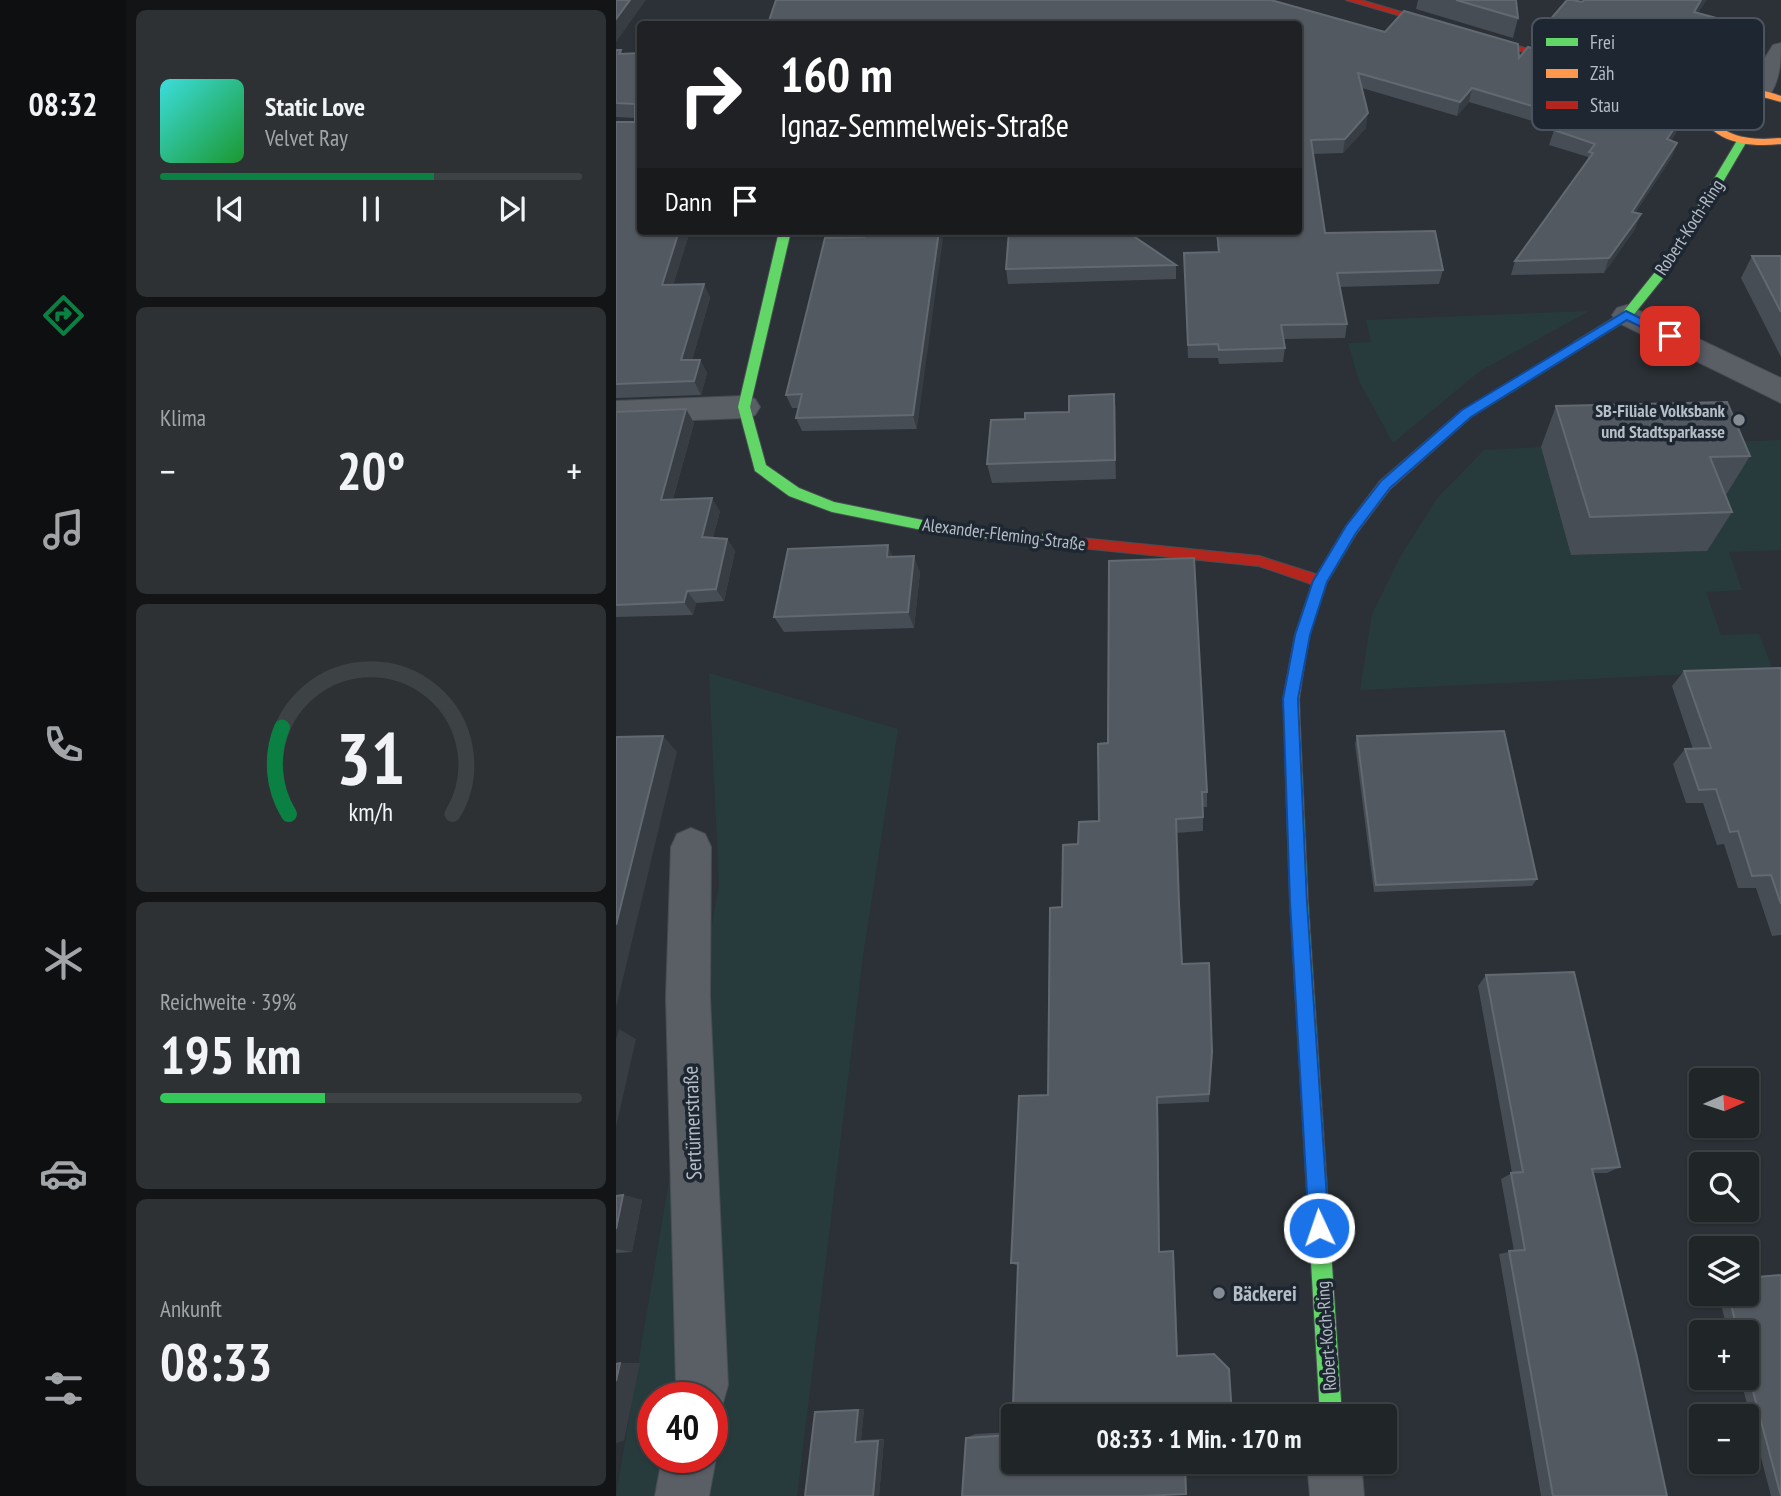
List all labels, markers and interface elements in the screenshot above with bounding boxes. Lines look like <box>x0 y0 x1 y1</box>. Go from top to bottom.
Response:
legend <box>1532 18 1764 130</box>
text: Frei <box>1590 30 1615 54</box>
text: 160 m <box>780 42 893 106</box>
icon: right <box>665 49 756 140</box>
text: Zäh <box>1590 61 1614 85</box>
text: 08:32 <box>28 83 98 125</box>
text: Static Love <box>265 90 365 123</box>
text: Stau <box>1590 93 1619 117</box>
text: Ignaz-Semmelweis-Straße <box>780 104 1069 146</box>
text: Velvet Ray <box>265 123 348 152</box>
street label: Robert-Koch-Ring <box>1649 175 1729 279</box>
icon: arrive <box>726 182 764 220</box>
text: Dann <box>665 185 712 218</box>
icon: previous <box>211 190 249 228</box>
icon: pause <box>352 190 390 228</box>
icon: next <box>493 190 531 228</box>
icon: directions <box>39 291 88 340</box>
pin <box>1640 306 1700 366</box>
icon: arrive <box>1651 317 1689 355</box>
place label: SB-Filiale Volksbank und Stadtsparkasse <box>1595 399 1726 443</box>
text: Klima <box>160 403 206 432</box>
marker: SB-Filiale Volksbank und Stadtsparkasse <box>1731 412 1747 428</box>
text: 20° <box>337 437 405 504</box>
text: − <box>160 446 176 495</box>
text: + <box>566 446 582 495</box>
icon: music <box>39 505 88 554</box>
street label: Alexander-Fleming-Straße <box>921 513 1087 555</box>
text: 31 <box>336 710 406 804</box>
icon: phone <box>39 720 88 769</box>
text: km/h <box>349 796 393 828</box>
icon: climate <box>39 935 88 984</box>
text: Reichweite · 39% <box>160 987 296 1016</box>
text: 195 km <box>160 1021 301 1088</box>
street label: Sertürnerstraße <box>677 1065 707 1181</box>
north arrow <box>1689 1068 1759 1138</box>
map controls <box>1689 1068 1759 1474</box>
icon: car <box>39 1149 88 1198</box>
button: search <box>1689 1152 1759 1222</box>
position arrow <box>1282 1191 1356 1265</box>
button: layers <box>1689 1236 1759 1306</box>
place label: Bäckerei <box>1233 1280 1297 1307</box>
street label: Robert-Koch-Ring <box>1311 1280 1341 1392</box>
marker: Bäckerei <box>1211 1285 1227 1301</box>
text: Ankunft <box>160 1294 222 1323</box>
button: + <box>1689 1320 1759 1390</box>
text: 08:33 <box>160 1328 272 1395</box>
icon: filters <box>39 1364 88 1413</box>
speed limit sign: 40 <box>637 1382 728 1473</box>
button: − <box>1689 1404 1759 1474</box>
text: 08:33 · 1 Min. · 170 m <box>1097 1422 1301 1455</box>

